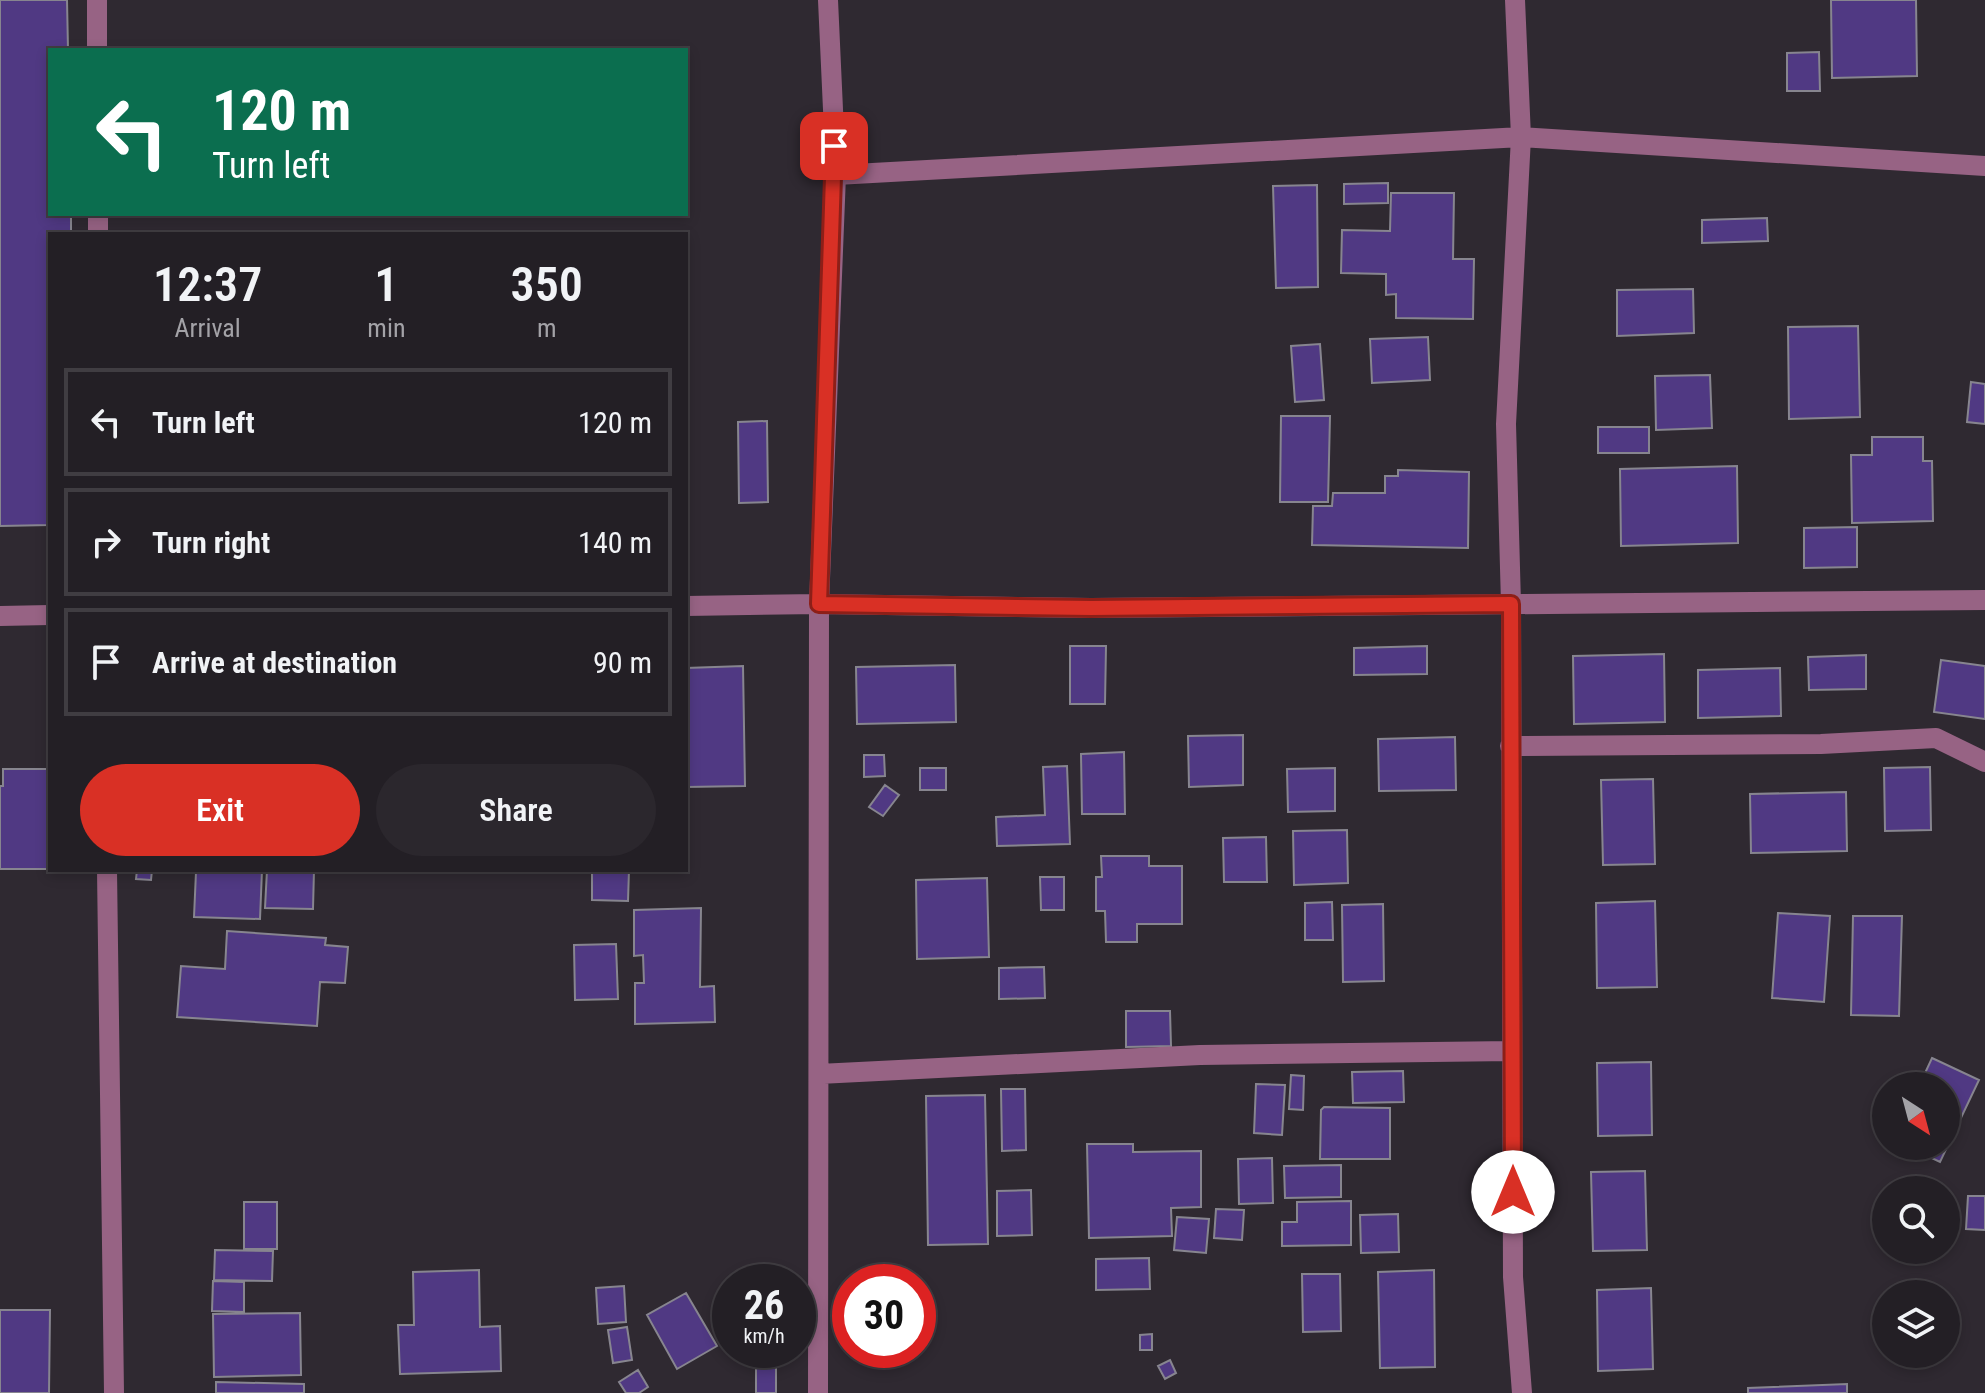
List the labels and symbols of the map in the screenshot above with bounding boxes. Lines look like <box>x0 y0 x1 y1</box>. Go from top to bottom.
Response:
pin <box>800 112 868 180</box>
north arrow <box>1872 1072 1960 1160</box>
position arrow <box>1471 1150 1555 1234</box>
speed limit sign: 30 <box>832 1264 936 1368</box>

